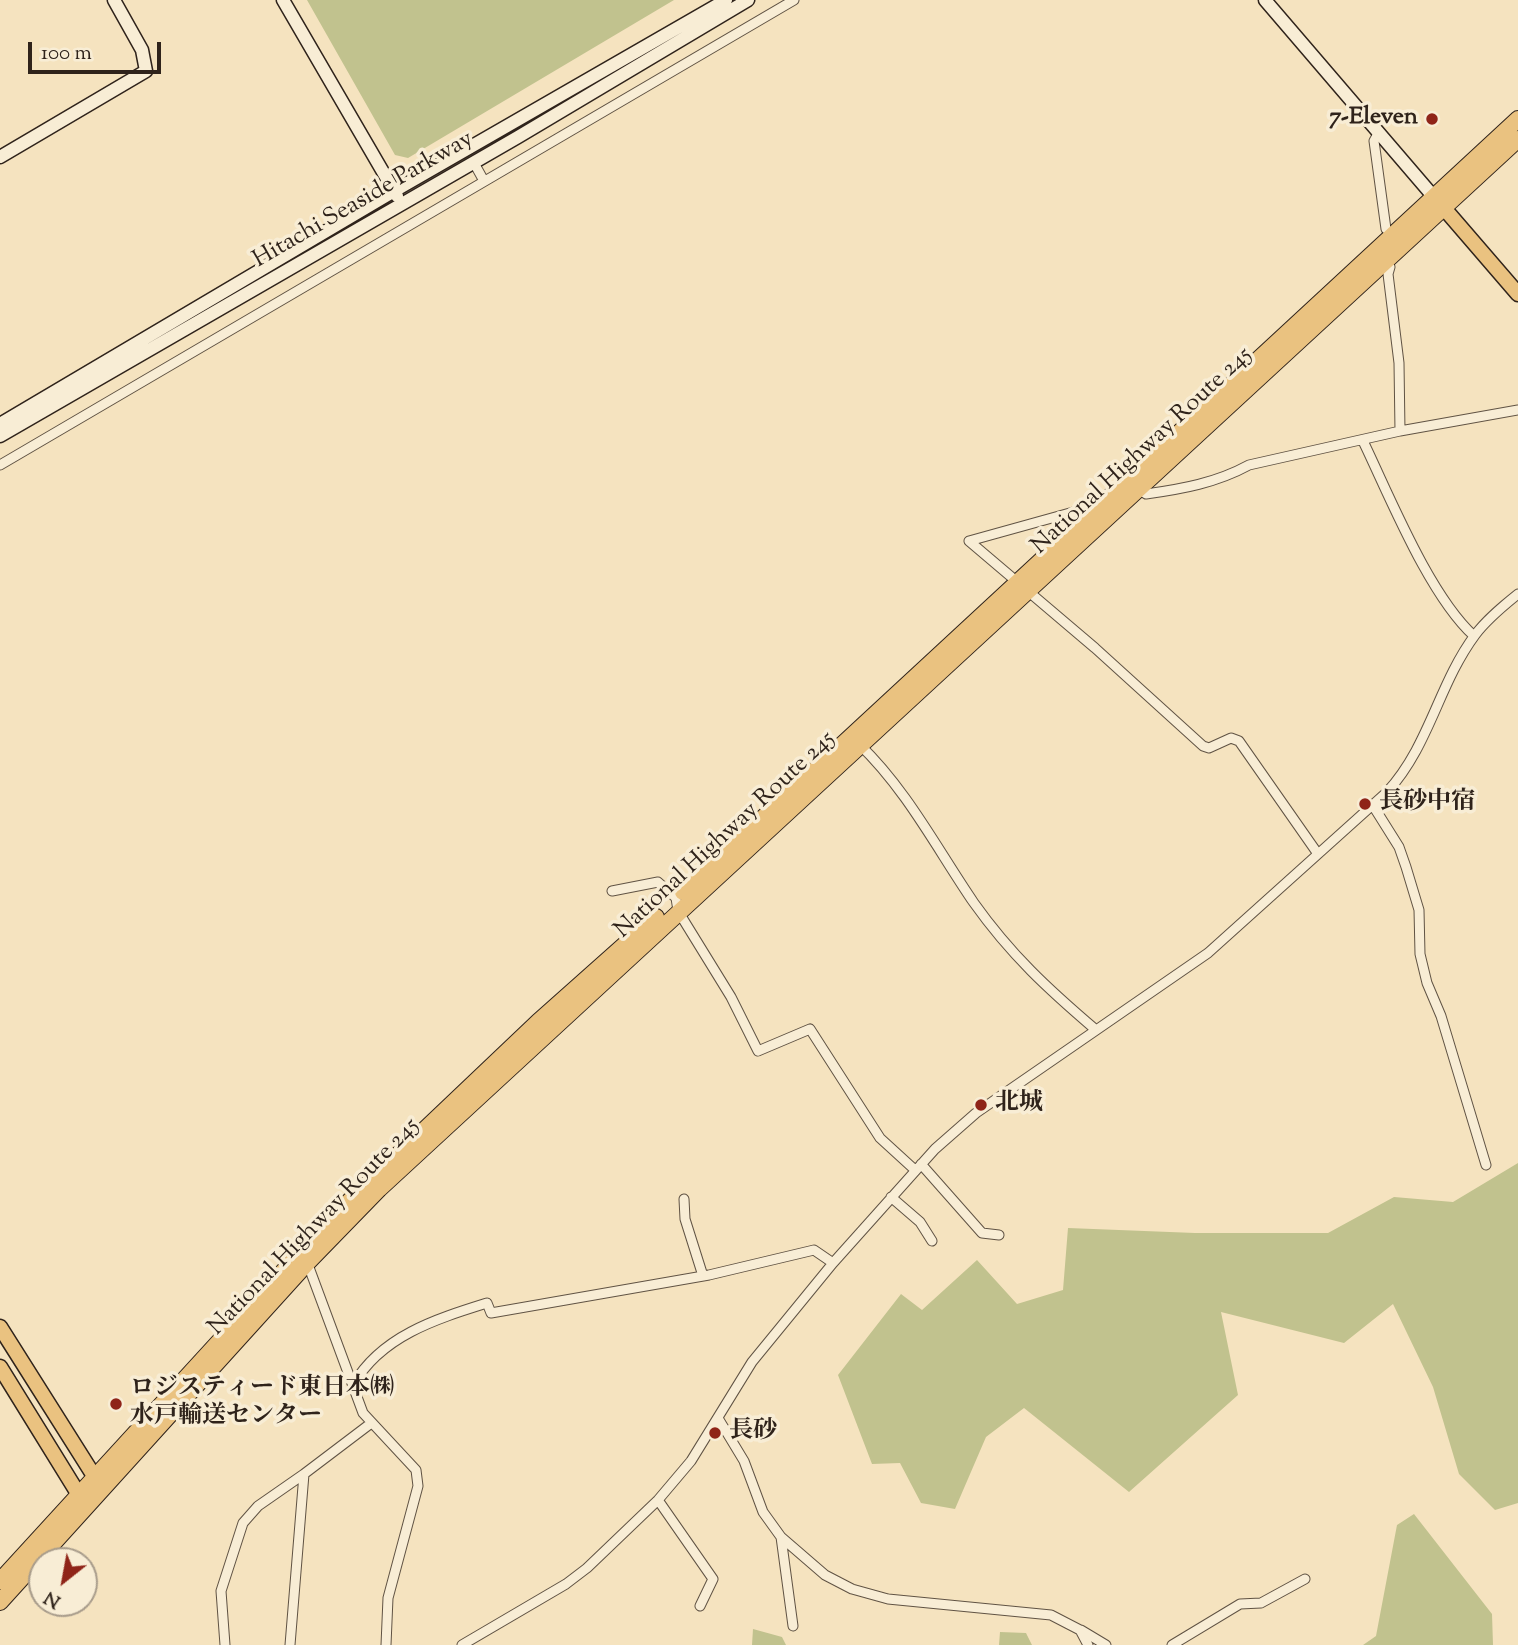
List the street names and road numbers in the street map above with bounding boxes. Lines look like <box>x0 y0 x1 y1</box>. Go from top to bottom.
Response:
street label: Hitachi Seaside Parkway <box>249 126 479 276</box>
street label: National Highway Route 245 <box>1027 342 1259 562</box>
street label: National Highway Route 245 <box>610 726 842 946</box>
street label: National Highway Route 245 <box>203 1113 427 1343</box>

